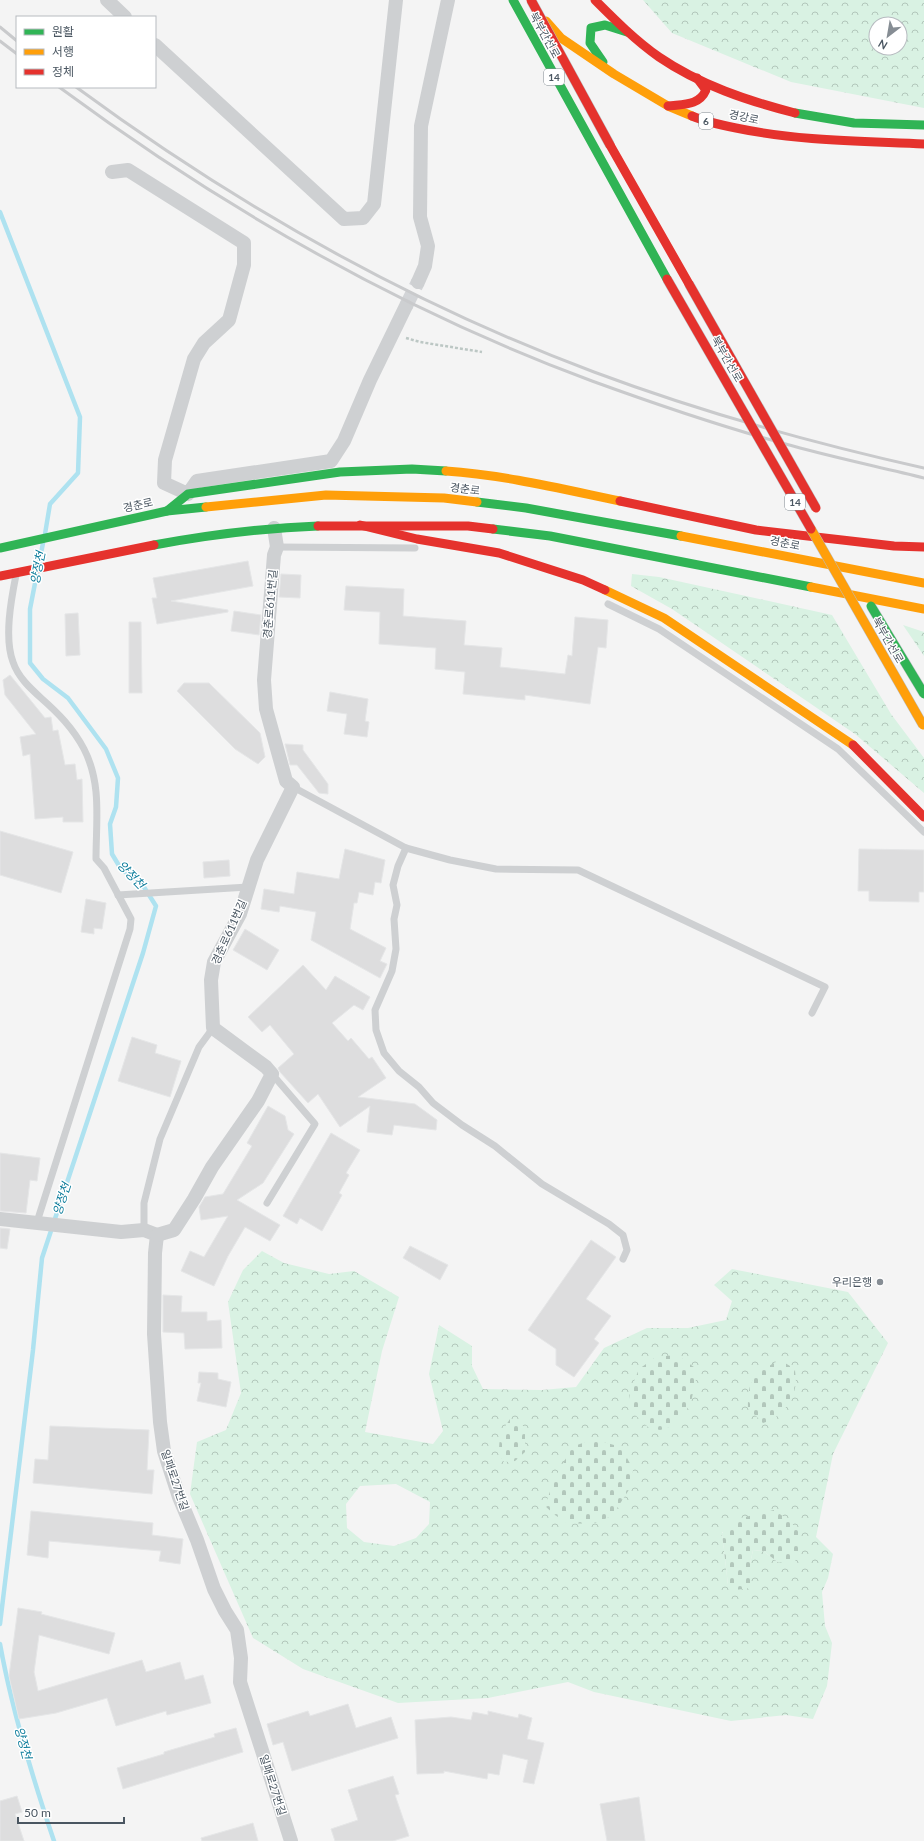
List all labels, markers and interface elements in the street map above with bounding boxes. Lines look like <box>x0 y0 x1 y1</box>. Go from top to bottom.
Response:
street label: 북부간선로 <box>527 9 563 60</box>
legend <box>16 16 156 88</box>
north arrow <box>868 16 908 56</box>
text: 원활 <box>52 24 74 39</box>
text: N <box>876 37 890 53</box>
text: 서행 <box>52 44 74 59</box>
text: 정체 <box>52 64 74 79</box>
road number: 14 <box>544 69 564 85</box>
street label: 경강로 <box>728 107 760 126</box>
road number: 6 <box>699 113 713 129</box>
street label: 북부간선로 <box>709 334 746 384</box>
street label: 경춘로 <box>449 480 481 497</box>
road number: 14 <box>785 494 805 510</box>
street label: 경춘로 <box>122 495 154 514</box>
street label: 경춘로 <box>769 533 801 552</box>
water label: 양정천 <box>27 548 48 586</box>
street label: 경춘로611번길 <box>260 569 279 639</box>
street label: 북부간선로 <box>870 615 907 665</box>
water label: 양정천 <box>114 858 150 893</box>
street label: 경춘로611번길 <box>208 897 249 966</box>
water label: 양정천 <box>49 1179 74 1217</box>
place label: 우리은행 <box>832 1275 872 1288</box>
marker: 우리은행 <box>875 1277 885 1287</box>
street label: 일패로27번길 <box>159 1448 192 1512</box>
water label: 양정천 <box>12 1725 36 1763</box>
street label: 일패로27번길 <box>258 1753 289 1817</box>
scale bar <box>18 1799 124 1825</box>
text: 50 m <box>24 1805 51 1820</box>

